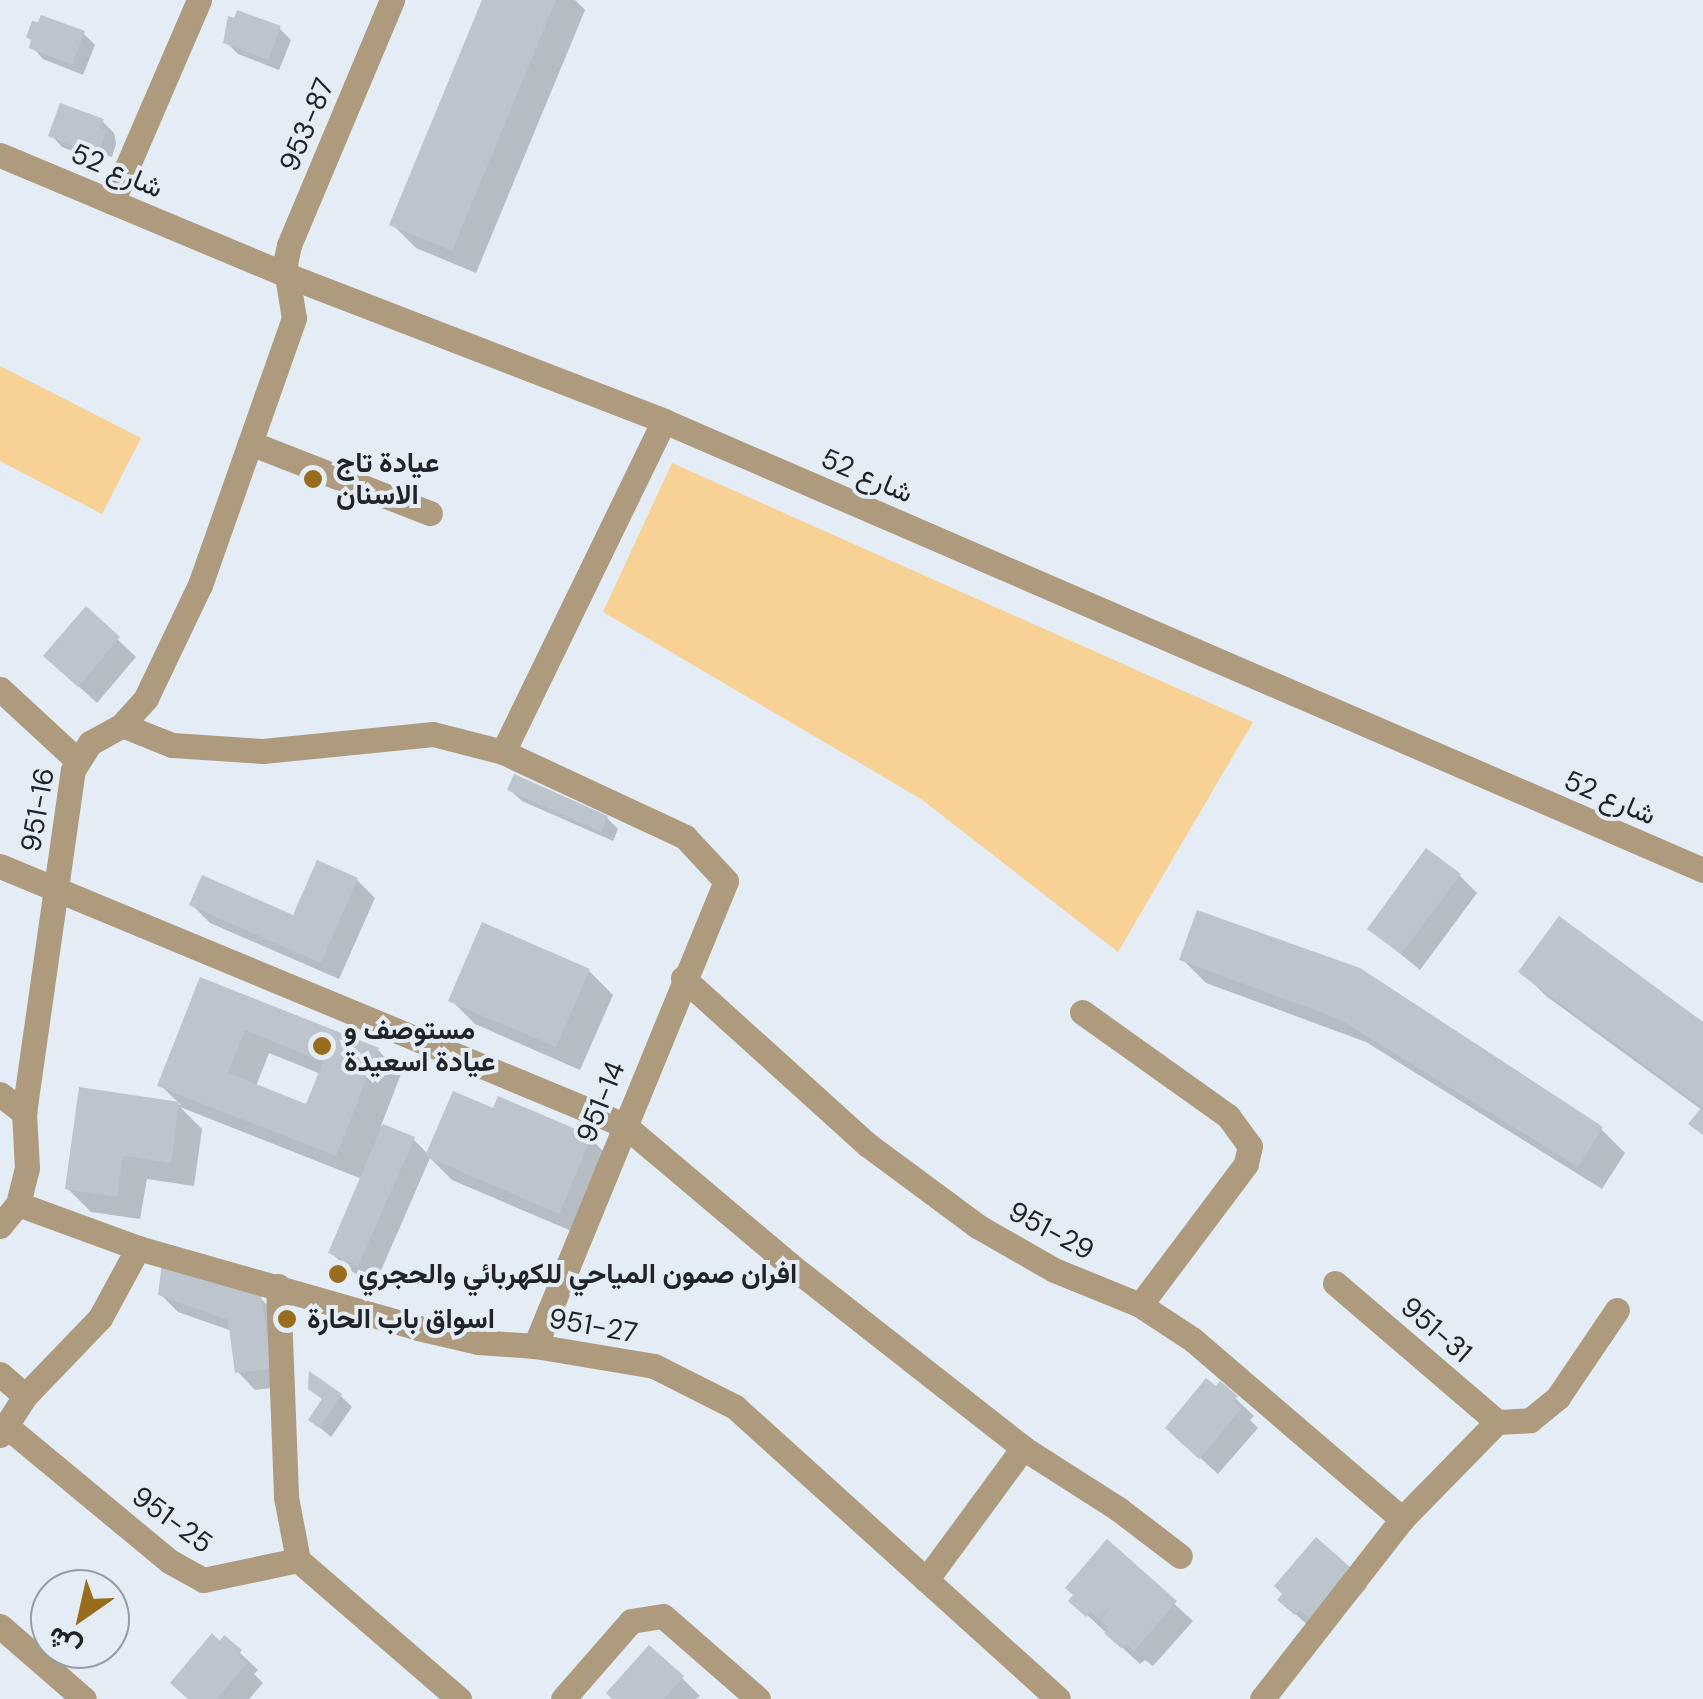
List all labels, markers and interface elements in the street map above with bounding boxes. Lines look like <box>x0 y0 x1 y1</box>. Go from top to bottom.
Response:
street label: 953-87 <box>272 74 342 176</box>
street label: شارع 52 <box>66 137 168 205</box>
street label: شارع 52 <box>816 442 918 510</box>
place label: عيادة تاج الاسنان <box>336 446 439 512</box>
marker: عيادة تاج الاسنان <box>300 466 326 492</box>
street label: شارع 52 <box>1559 764 1661 832</box>
street label: 951-16 <box>14 765 62 855</box>
place label: مستوصف و عيادة اسعيدة <box>344 1013 495 1079</box>
marker: مستوصف و عيادة اسعيدة <box>309 1033 335 1059</box>
street label: 951-14 <box>570 1057 632 1147</box>
street label: 951-29 <box>1003 1195 1099 1267</box>
place label: افران صمون المياحي للكهربائي والحجري <box>358 1257 797 1291</box>
marker: افران صمون المياحي للكهربائي والحجري <box>327 1263 349 1285</box>
street label: 951-31 <box>1394 1290 1478 1370</box>
place label: اسواق باب الحارة <box>307 1302 495 1336</box>
street label: 951-27 <box>546 1302 640 1350</box>
marker: اسواق باب الحارة <box>276 1308 298 1330</box>
street label: 951-25 <box>125 1479 219 1561</box>
north arrow <box>30 1569 130 1669</box>
text: ش <box>40 1618 88 1667</box>

